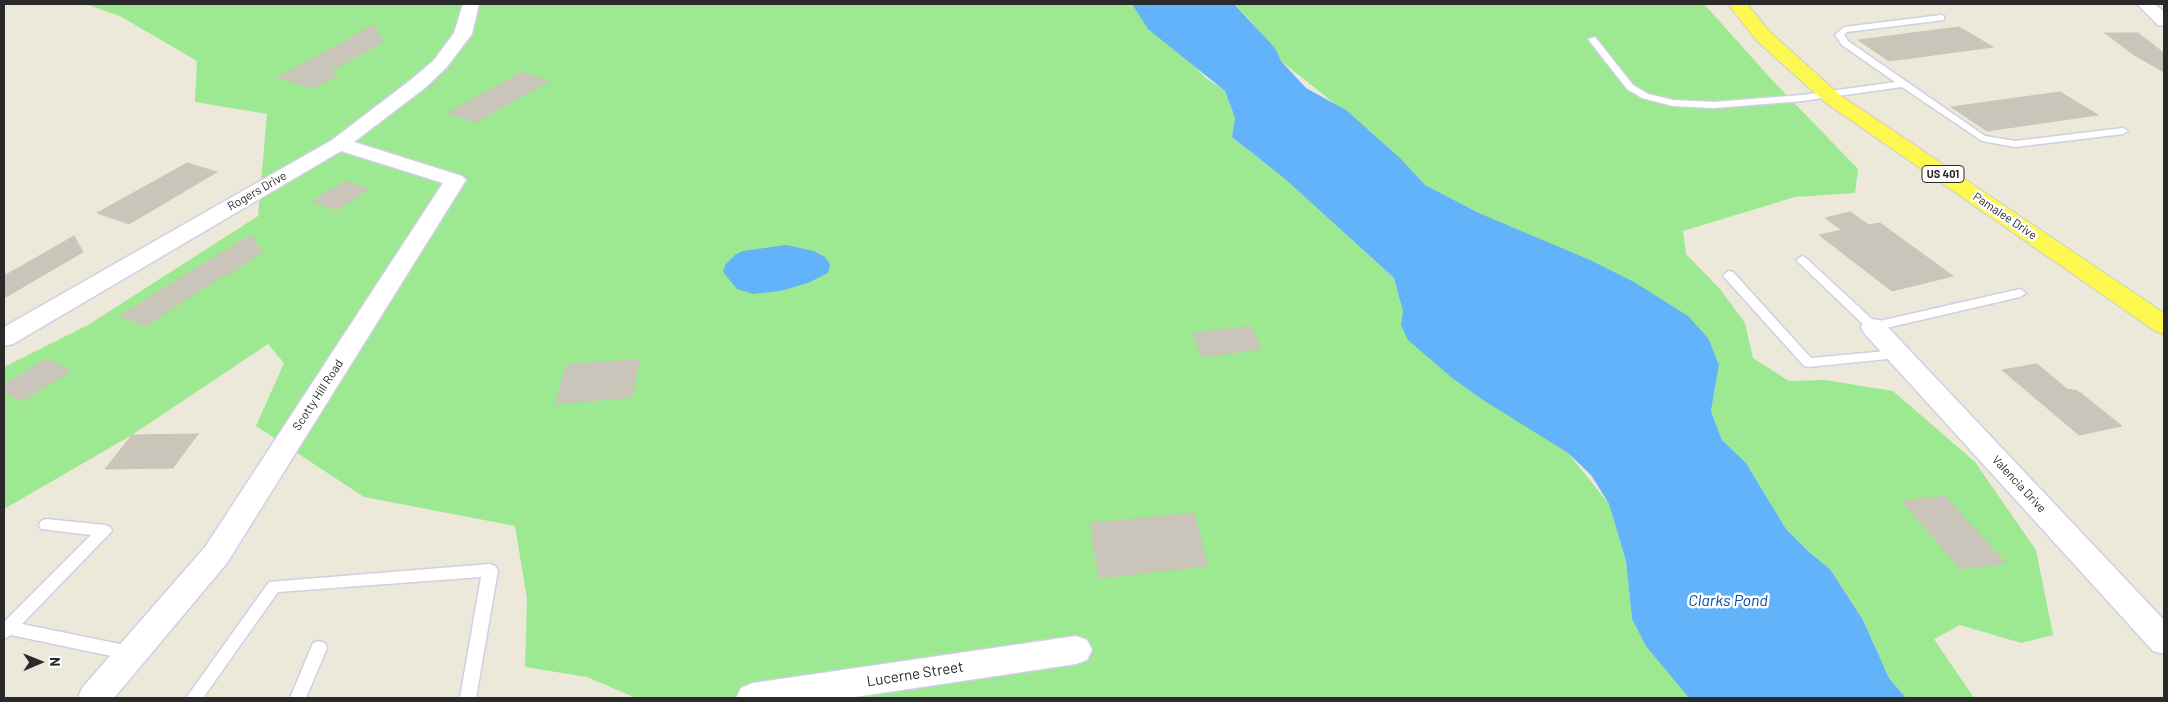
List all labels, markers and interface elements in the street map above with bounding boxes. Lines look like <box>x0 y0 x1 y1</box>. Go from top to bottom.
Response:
road number: US 401 <box>1922 165 1964 182</box>
street label: Rogers Drive <box>225 168 289 214</box>
street label: Pamalee Drive <box>1970 189 2040 243</box>
street label: Scotty Hill Road <box>290 357 346 433</box>
street label: Valencia Drive <box>1989 452 2049 516</box>
water label: Clarks Pond <box>1688 591 1768 611</box>
north arrow <box>15 637 65 687</box>
text: N <box>47 657 64 667</box>
street label: Lucerne Street <box>865 657 965 691</box>

